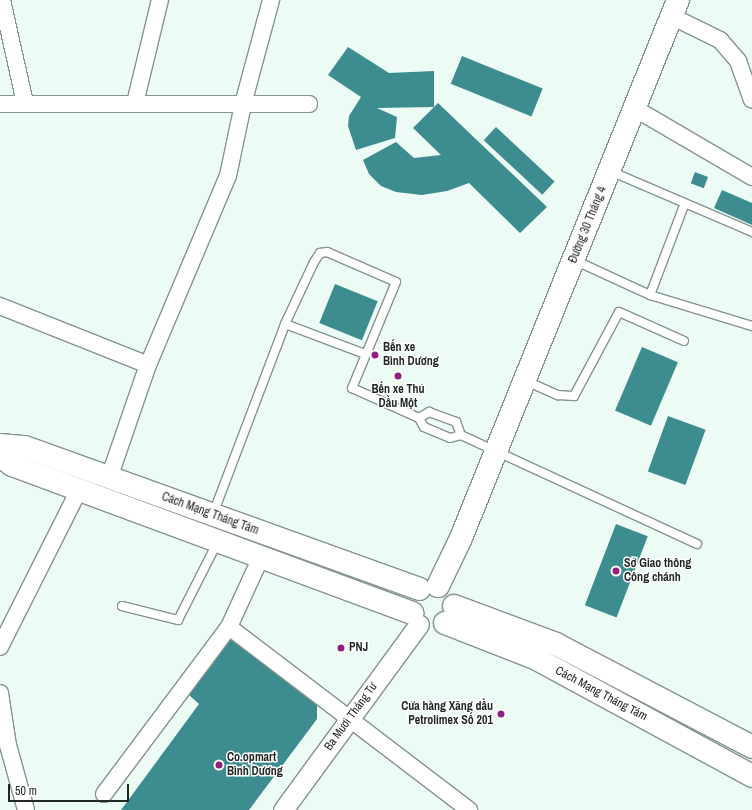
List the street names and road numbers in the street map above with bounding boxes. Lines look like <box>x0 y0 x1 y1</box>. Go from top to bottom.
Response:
street label: Đường 30 Tháng 4 <box>566 185 610 265</box>
street label: Cách Mạng Tháng Tám <box>159 490 261 538</box>
street label: Cách Mạng Tháng Tám <box>552 664 650 724</box>
street label: Ba Mươi Tháng Tư <box>321 680 381 754</box>

